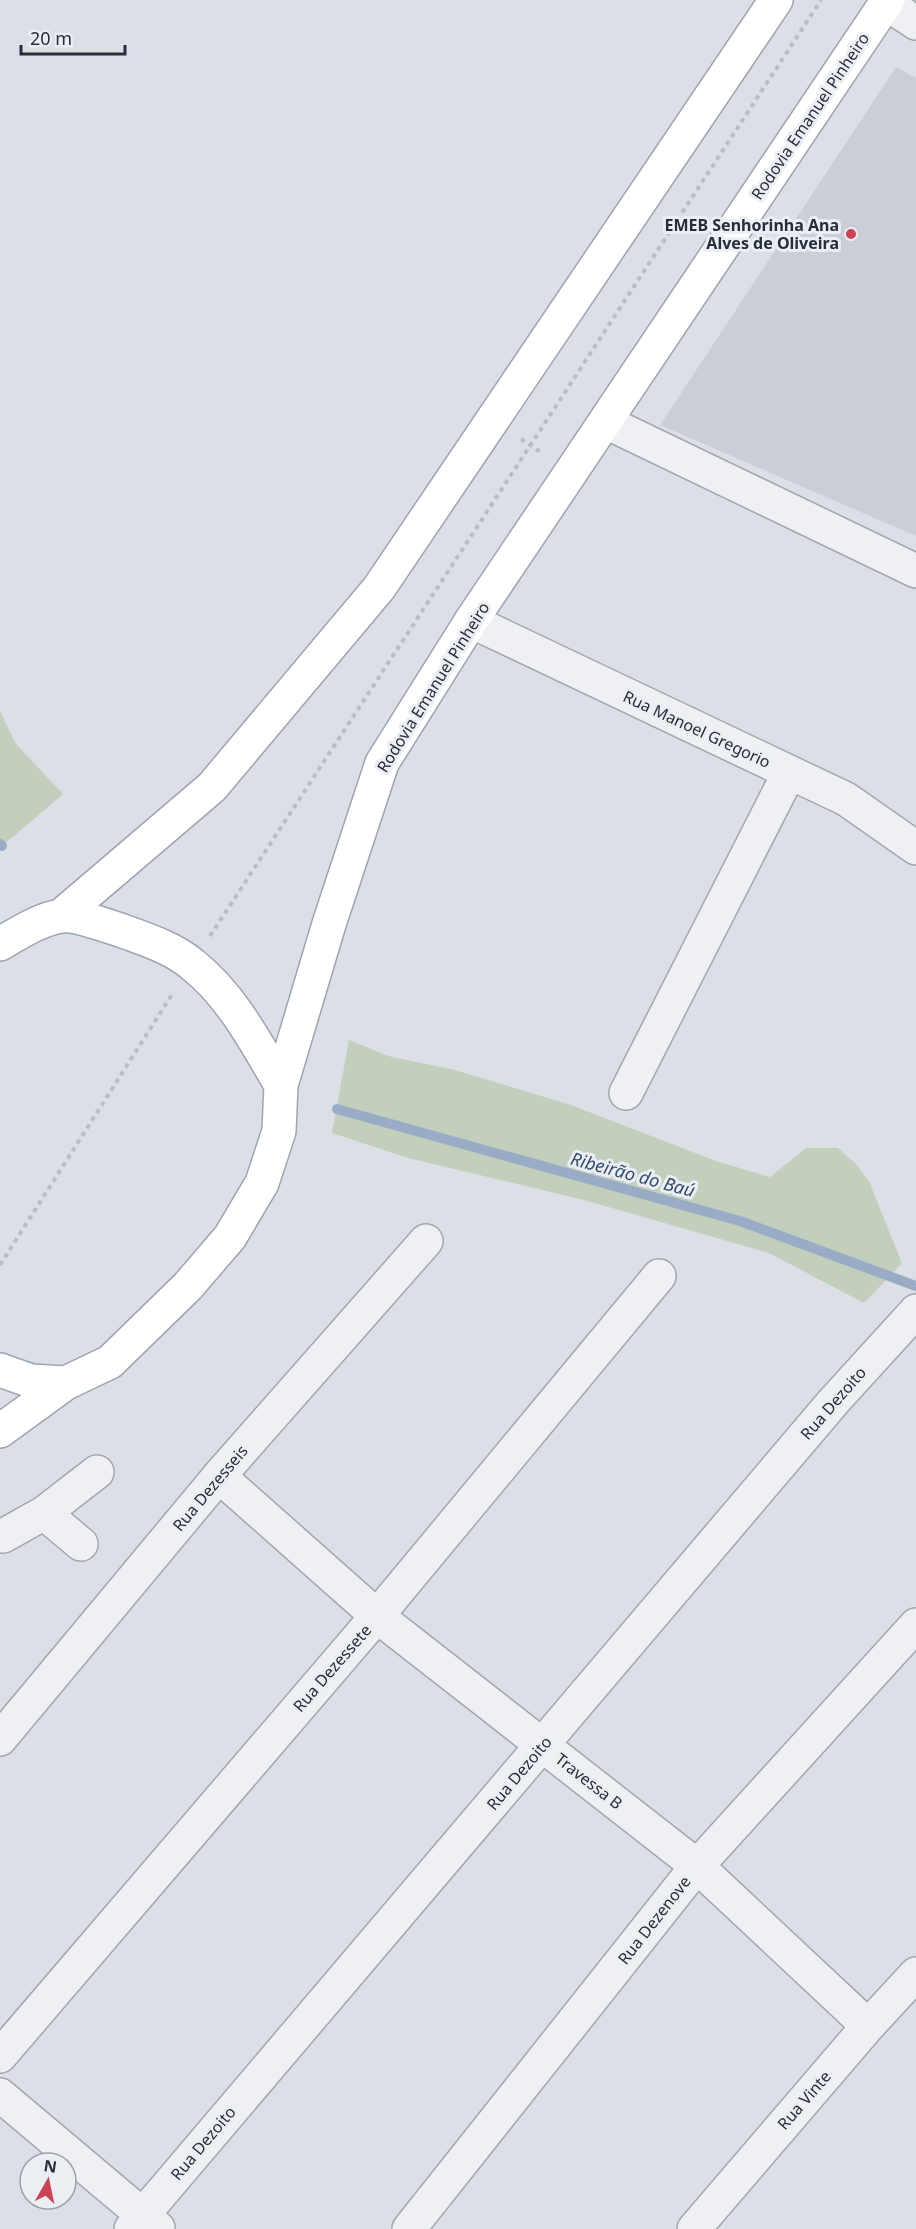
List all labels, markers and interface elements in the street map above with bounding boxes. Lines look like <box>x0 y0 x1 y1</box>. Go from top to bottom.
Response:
scale bar <box>21 18 124 56</box>
text: 20 m <box>30 26 72 50</box>
street label: Rodovia Emanuel Pinheiro <box>746 28 874 204</box>
place label: EMEB Senhorinha Ana Alves de Oliveira <box>664 214 839 254</box>
marker: EMEB Senhorinha Ana Alves de Oliveira <box>844 227 858 241</box>
street label: Rodovia Emanuel Pinheiro <box>372 598 494 776</box>
street label: Rua Manoel Gregorio <box>620 685 774 773</box>
water label: Ribeirão do Baú <box>568 1146 698 1202</box>
street label: Rua Dezoito <box>795 1362 871 1444</box>
street label: Rua Dezesseis <box>167 1440 253 1536</box>
street label: Rua Dezessete <box>288 1620 376 1716</box>
street label: Rua Dezoito <box>482 1731 556 1815</box>
street label: Travessa B <box>551 1748 627 1814</box>
street label: Rua Dezenove <box>613 1871 695 1969</box>
street label: Rua Vinte <box>772 2066 836 2134</box>
street label: Rua Dezoito <box>166 2101 240 2185</box>
north arrow <box>18 2151 78 2211</box>
text: N <box>42 2154 58 2178</box>

